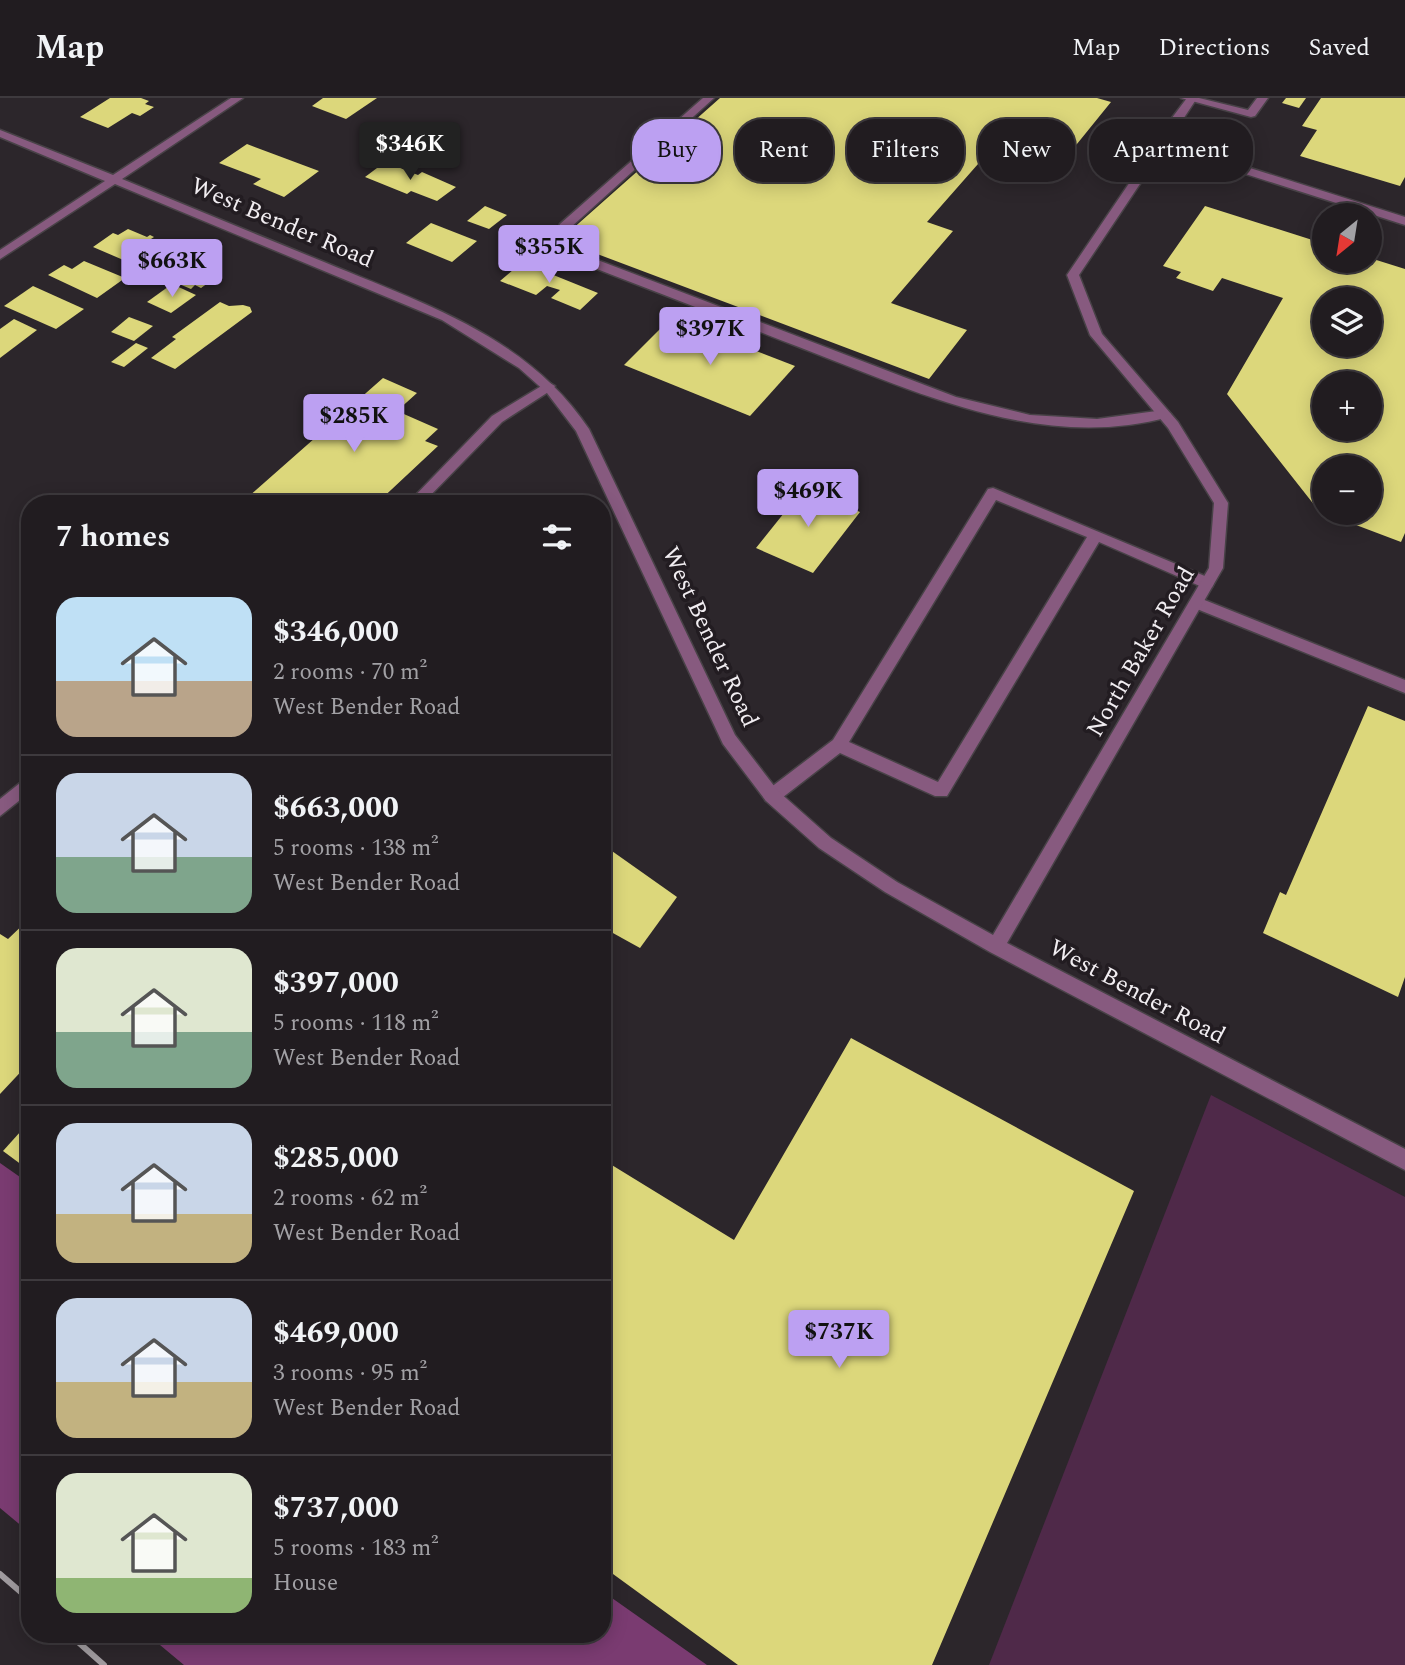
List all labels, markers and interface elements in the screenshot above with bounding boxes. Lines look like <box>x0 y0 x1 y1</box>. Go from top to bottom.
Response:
text: Map <box>35 23 104 73</box>
text: Map <box>1072 30 1120 66</box>
text: Directions <box>1158 30 1270 66</box>
text: Saved <box>1308 30 1370 66</box>
chip: Buy <box>632 119 721 182</box>
chip: Rent <box>735 119 833 182</box>
chip: Filters <box>847 119 964 182</box>
chip: New <box>978 119 1075 182</box>
chip: Apartment <box>1089 119 1253 182</box>
pin: $346K <box>361 122 459 182</box>
text: $346K <box>375 127 445 162</box>
street label: West Bender Road <box>185 168 379 278</box>
north arrow <box>1312 203 1382 273</box>
map controls <box>1312 203 1382 525</box>
pin: $355K <box>500 226 598 285</box>
text: $355K <box>514 230 584 265</box>
pin: $663K <box>123 240 221 299</box>
text: $663K <box>137 244 207 279</box>
button: layers <box>1312 287 1382 357</box>
pin: $397K <box>661 308 759 367</box>
text: $397K <box>675 312 745 347</box>
button: + <box>1312 371 1382 441</box>
pin: $285K <box>305 394 403 454</box>
text: $285K <box>319 399 389 434</box>
button: − <box>1312 455 1382 525</box>
pin: $469K <box>759 470 857 529</box>
text: $469K <box>773 474 843 509</box>
text: 7 homes <box>56 514 170 560</box>
icon: filters <box>538 518 576 556</box>
street label: West Bender Road <box>652 541 768 733</box>
street label: North Baker Road <box>1077 560 1205 744</box>
text: $346,000 <box>273 609 399 655</box>
icon: home <box>112 625 196 709</box>
text: 2 rooms · 70 m² <box>273 655 427 690</box>
text: West Bender Road <box>273 690 460 725</box>
text: $663,000 <box>273 785 399 831</box>
icon: home <box>112 801 196 885</box>
text: 5 rooms · 138 m² <box>273 831 439 866</box>
text: West Bender Road <box>273 866 460 901</box>
street label: West Bender Road <box>1042 930 1232 1054</box>
text: $397,000 <box>273 960 399 1006</box>
icon: home <box>112 976 196 1060</box>
text: 5 rooms · 118 m² <box>273 1006 439 1041</box>
text: West Bender Road <box>273 1041 460 1076</box>
text: $285,000 <box>273 1135 399 1181</box>
icon: home <box>112 1151 196 1235</box>
text: 2 rooms · 62 m² <box>273 1181 427 1216</box>
text: West Bender Road <box>273 1216 460 1251</box>
text: $469,000 <box>273 1310 399 1356</box>
pin: $737K <box>790 1310 888 1370</box>
text: $737K <box>804 1315 874 1350</box>
icon: home <box>112 1326 196 1410</box>
text: 3 rooms · 95 m² <box>273 1356 427 1391</box>
text: West Bender Road <box>273 1391 460 1426</box>
text: $737,000 <box>273 1485 399 1531</box>
icon: home <box>112 1501 196 1585</box>
text: 5 rooms · 183 m² <box>273 1531 439 1566</box>
text: House <box>273 1566 338 1601</box>

